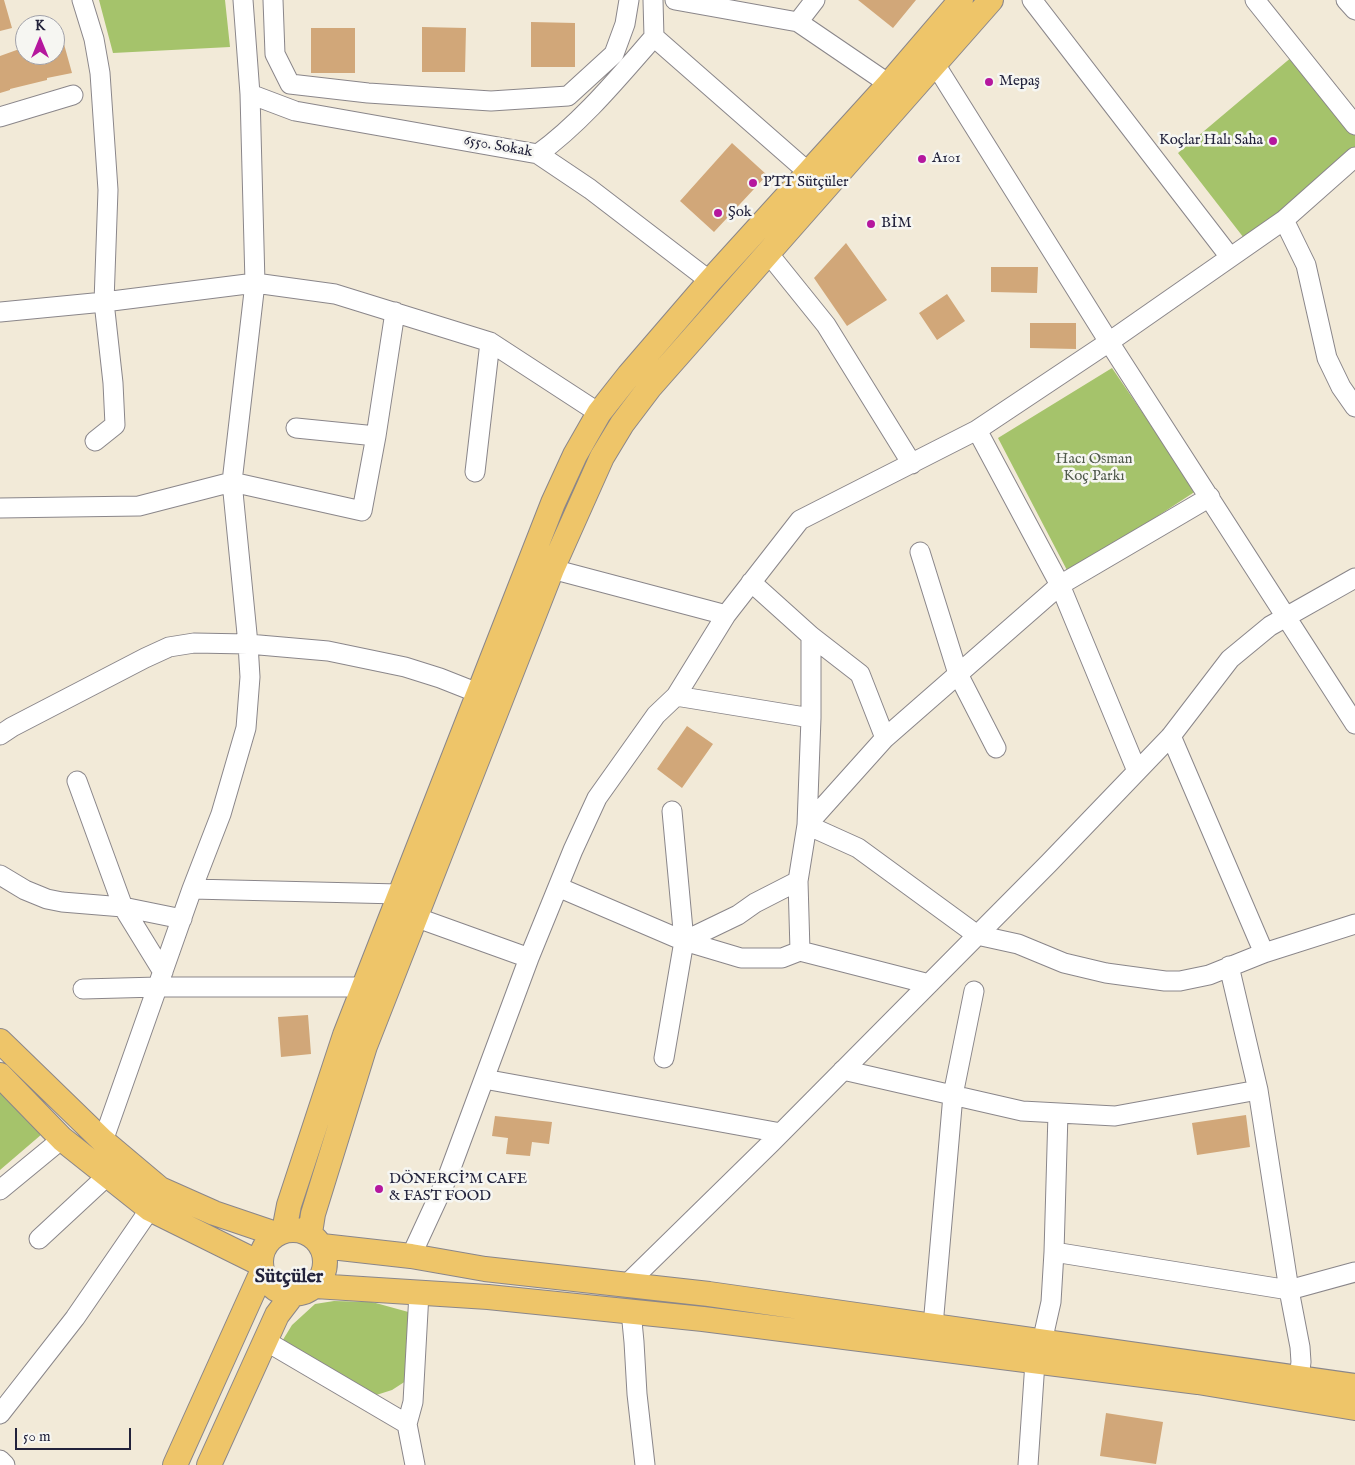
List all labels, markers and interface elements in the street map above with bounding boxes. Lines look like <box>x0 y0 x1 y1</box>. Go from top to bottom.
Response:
north arrow <box>15 15 65 65</box>
text: K <box>35 17 45 35</box>
place label: Mepaş <box>999 73 1040 91</box>
marker: Mepaş <box>983 76 995 88</box>
street label: 6550. Sokak <box>462 132 534 162</box>
place label: Koçlar Halı Saha <box>1159 132 1263 150</box>
marker: Koçlar Halı Saha <box>1267 135 1279 147</box>
place label: A101 <box>932 150 961 168</box>
marker: A101 <box>916 153 928 165</box>
place label: PTT Sütçüler <box>763 174 849 192</box>
marker: PTT Sütçüler <box>747 177 759 189</box>
place label: Şok <box>728 204 752 222</box>
marker: Şok <box>712 207 724 219</box>
place label: BİM <box>881 215 911 233</box>
marker: BİM <box>865 218 877 230</box>
park label: Hacı Osman Koç Parkı <box>1056 451 1132 486</box>
place label: DÖNERCİ'M CAFE & FAST FOOD <box>389 1171 527 1206</box>
marker: DÖNERCİ'M CAFE & FAST FOOD <box>373 1183 385 1195</box>
district label: Sütçüler <box>255 1266 323 1290</box>
scale bar <box>18 1418 134 1450</box>
text: 50 m <box>23 1427 51 1446</box>

